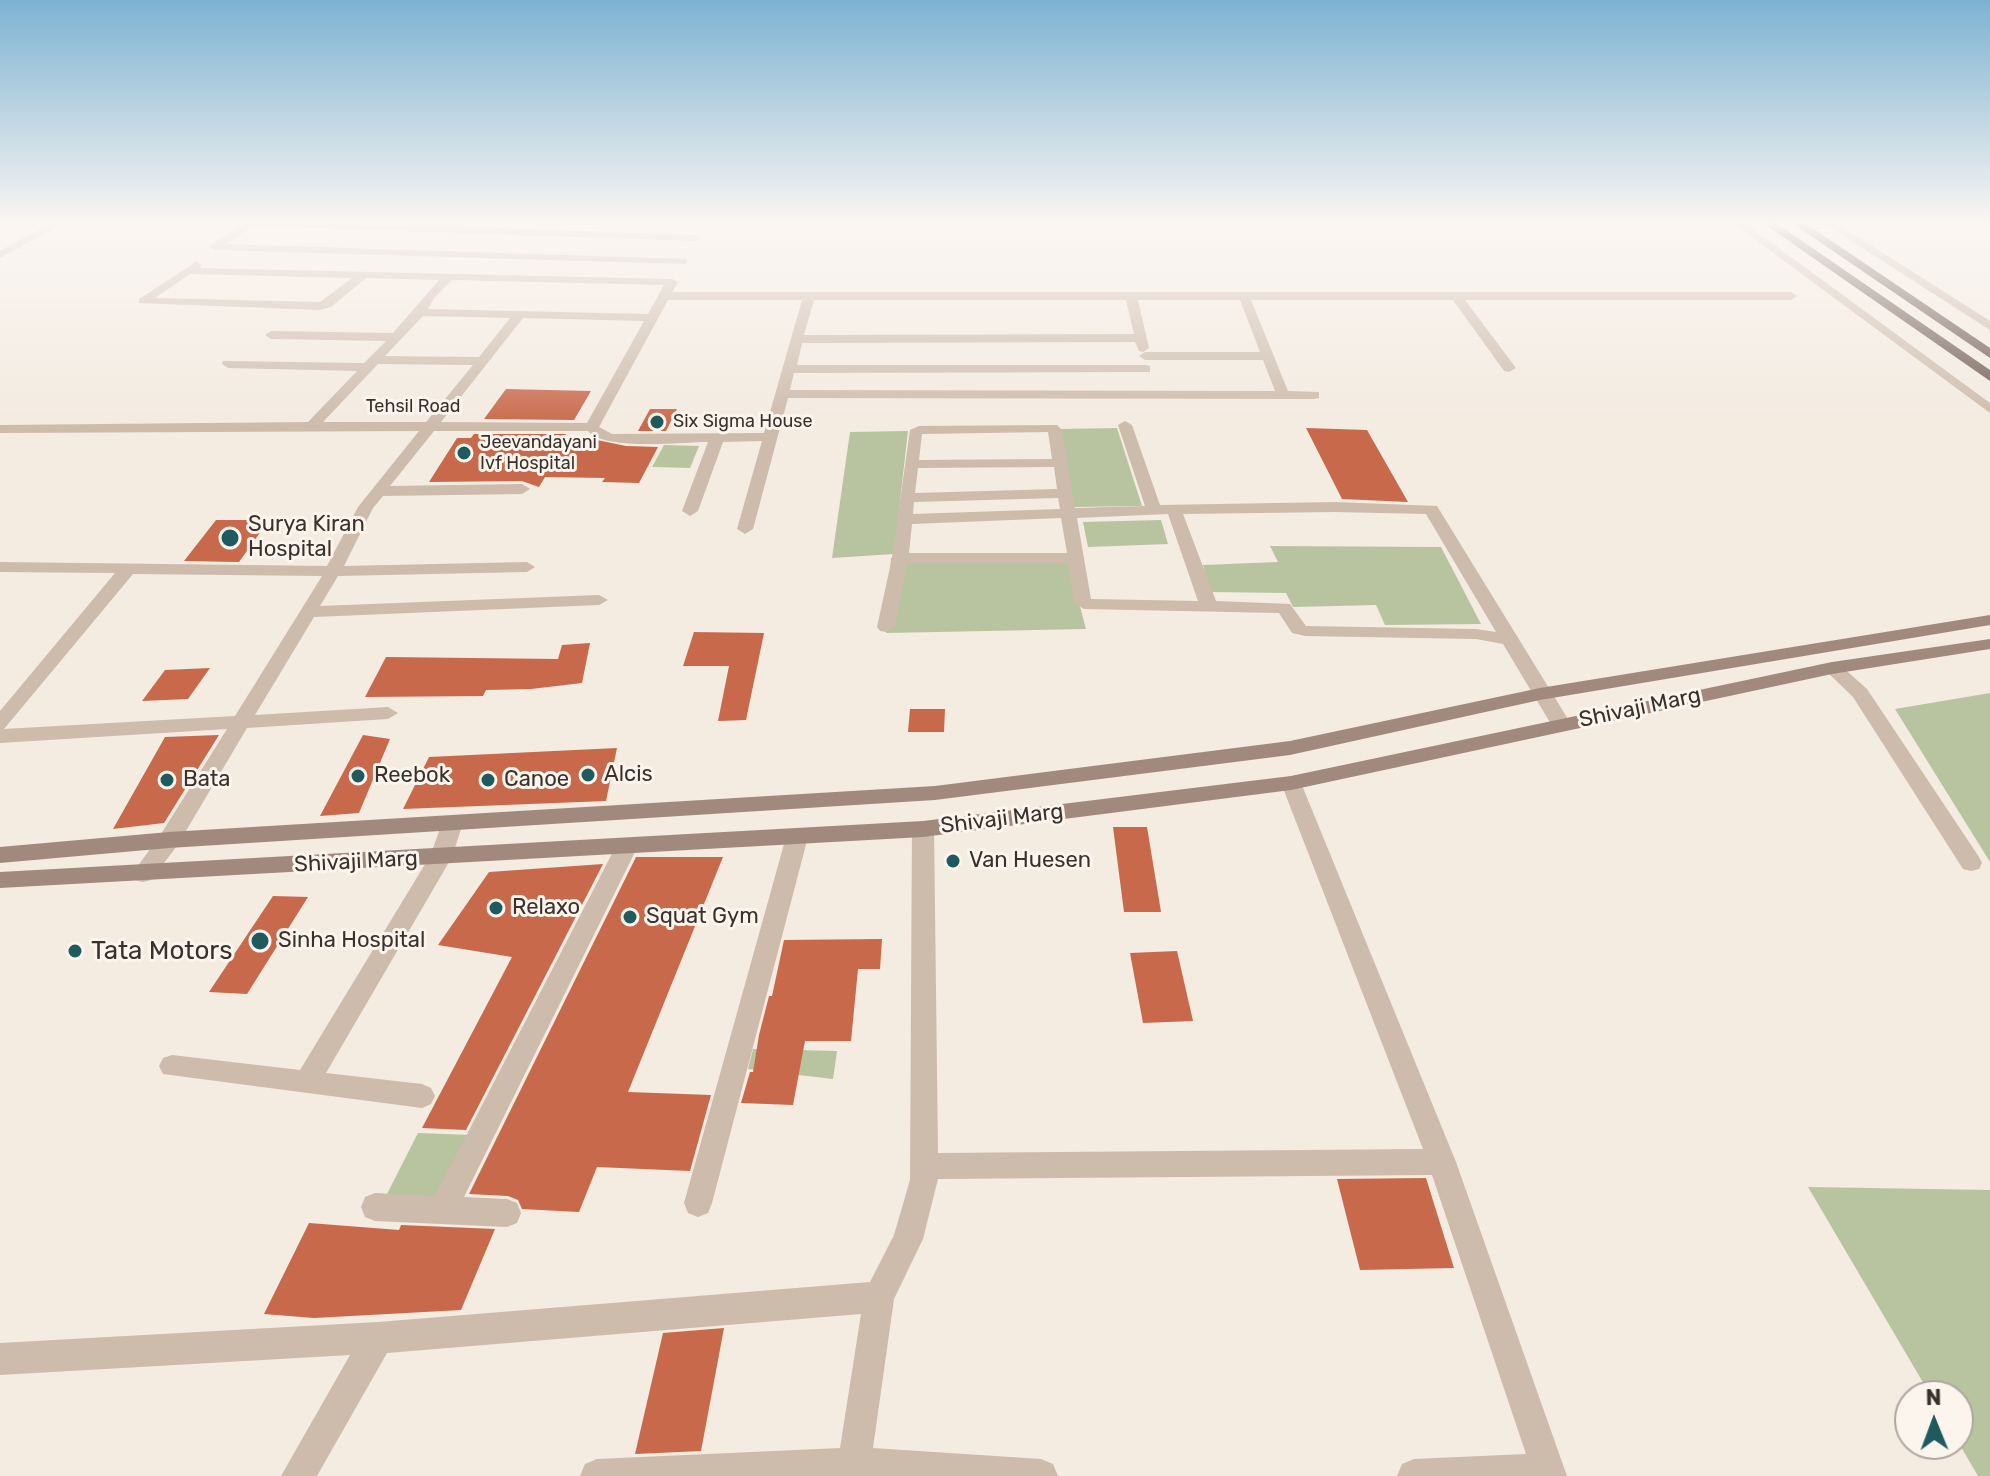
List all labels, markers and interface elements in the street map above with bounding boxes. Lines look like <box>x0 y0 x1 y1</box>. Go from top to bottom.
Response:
street label: Tehsil Road <box>366 396 460 418</box>
place label: Six Sigma House <box>673 411 813 433</box>
marker: Six Sigma House <box>648 413 666 431</box>
place label: Jeevandayani Ivf Hospital <box>480 432 597 474</box>
marker: Jeevandayani Ivf Hospital <box>455 444 473 462</box>
place label: Surya Kiran Hospital <box>248 512 365 564</box>
marker: Surya Kiran Hospital <box>219 527 241 549</box>
street label: Shivaji Marg <box>1577 682 1703 734</box>
place label: Alcis <box>604 762 653 788</box>
place label: Reebok <box>374 763 450 789</box>
marker: Alcis <box>579 766 597 784</box>
place label: Bata <box>183 767 230 793</box>
marker: Reebok <box>349 767 367 785</box>
place label: Canoe <box>504 767 569 793</box>
marker: Bata <box>158 771 176 789</box>
marker: Canoe <box>479 771 497 789</box>
street label: Shivaji Marg <box>939 798 1065 840</box>
street label: Shivaji Marg <box>294 846 418 878</box>
place label: Van Huesen <box>969 848 1091 874</box>
marker: Van Huesen <box>944 852 962 870</box>
place label: Relaxo <box>512 895 580 921</box>
marker: Relaxo <box>487 899 505 917</box>
place label: Squat Gym <box>646 904 759 930</box>
marker: Squat Gym <box>621 908 639 926</box>
place label: Sinha Hospital <box>278 928 425 954</box>
marker: Sinha Hospital <box>249 930 271 952</box>
place label: Tata Motors <box>91 935 232 967</box>
marker: Tata Motors <box>66 942 84 960</box>
north arrow <box>1894 1380 1974 1460</box>
text: N <box>1925 1384 1942 1411</box>

